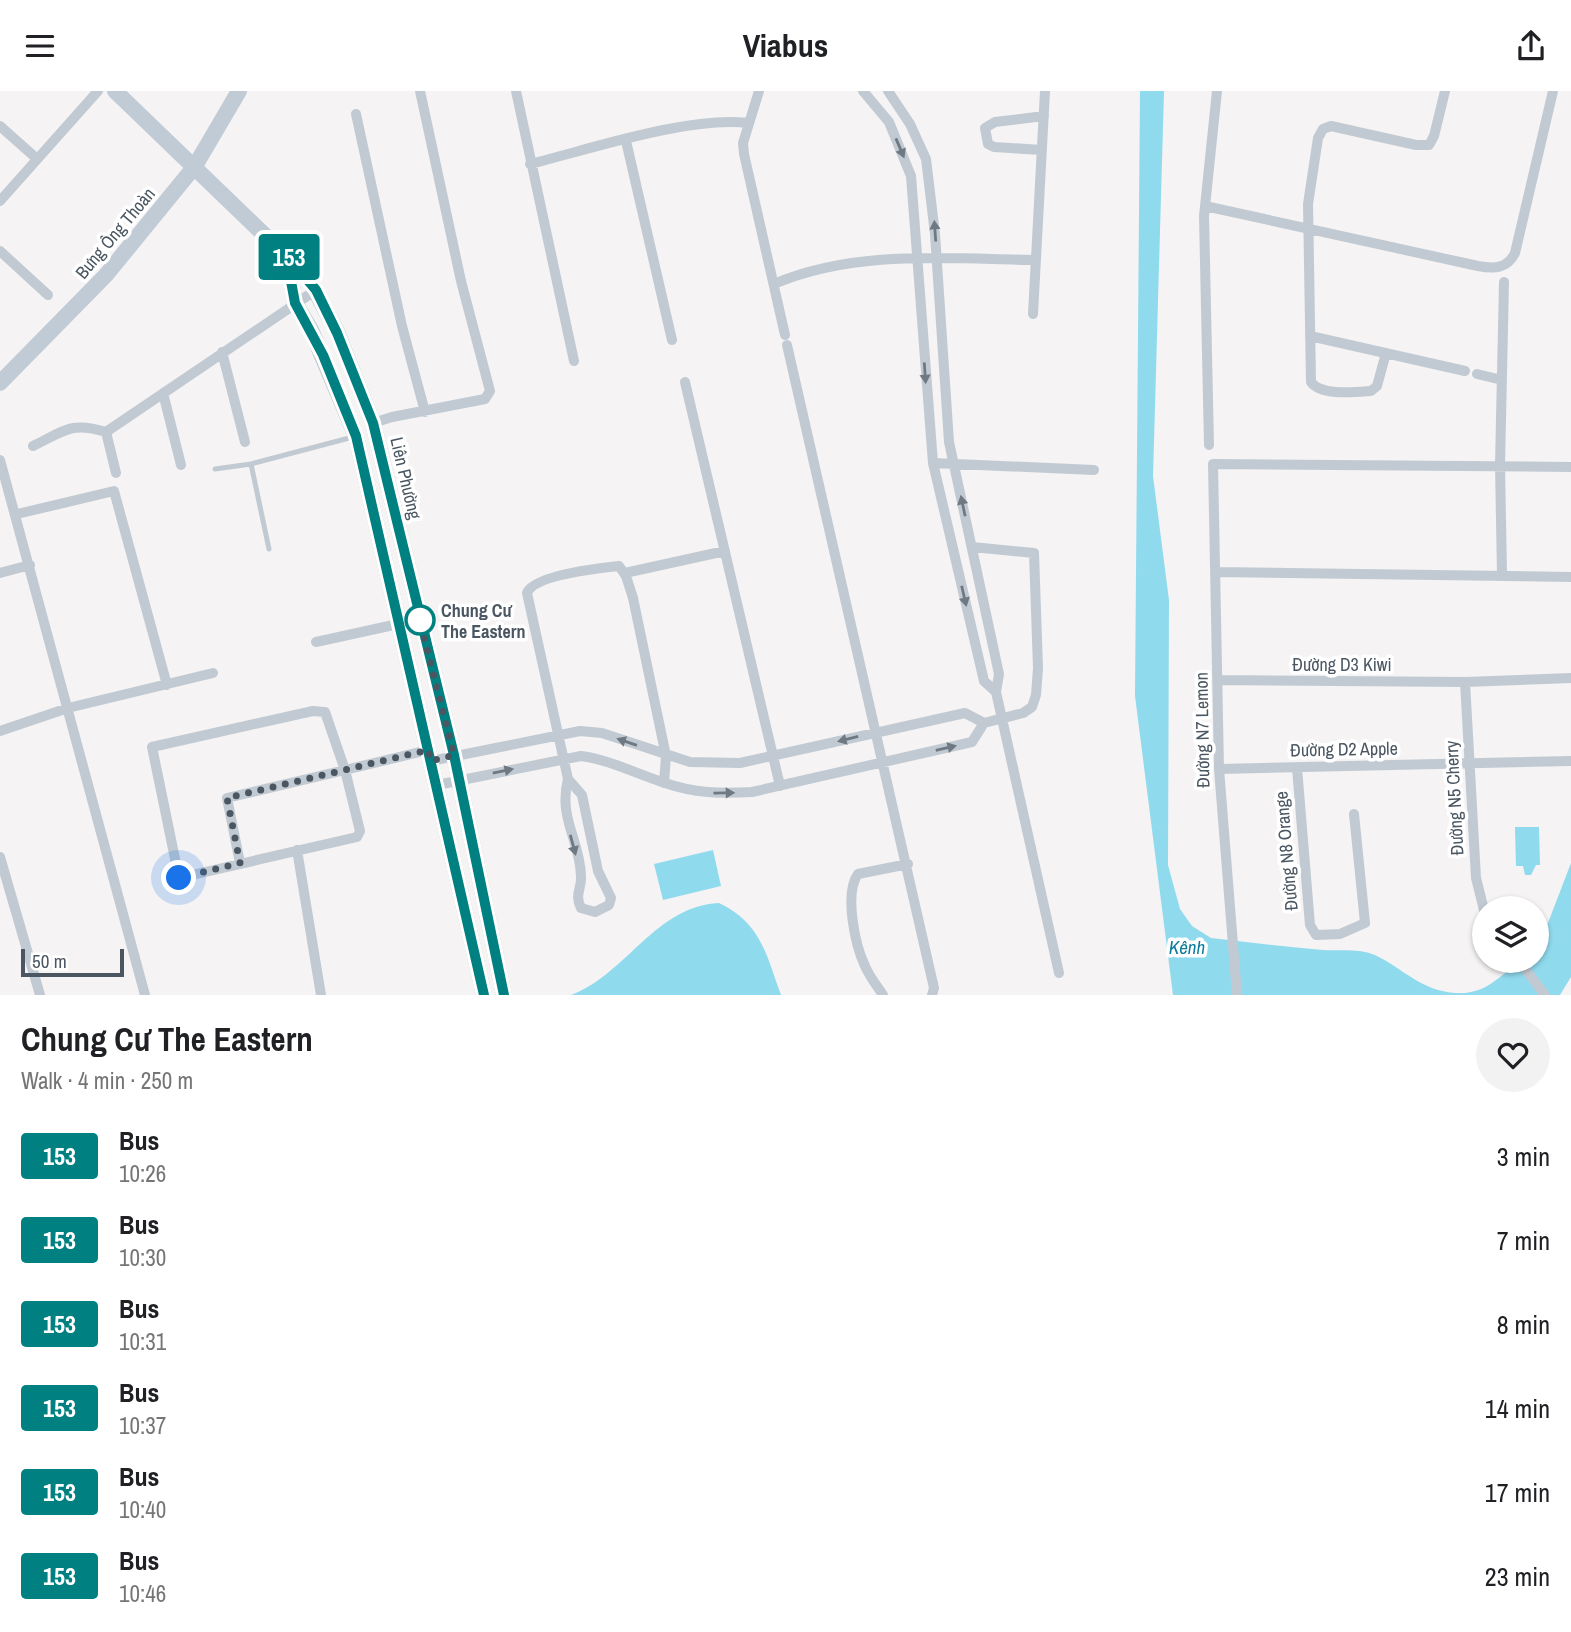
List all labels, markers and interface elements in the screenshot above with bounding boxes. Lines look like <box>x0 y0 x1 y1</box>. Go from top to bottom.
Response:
text: Viabus <box>743 24 828 67</box>
icon: menu <box>21 27 59 65</box>
icon: share <box>1512 27 1550 65</box>
one-way arrow <box>895 137 906 158</box>
street label: Bưng Ông Thoàn <box>69 182 161 284</box>
one-way arrow <box>929 220 940 242</box>
line badge: 153 <box>249 234 329 280</box>
text: 153 <box>273 241 305 273</box>
one-way arrow <box>920 362 931 384</box>
street label: Liên Phường <box>384 434 428 522</box>
one-way arrow <box>957 495 968 517</box>
one-way arrow <box>959 585 970 607</box>
place label: Chung Cư The Eastern <box>441 598 526 644</box>
marker: Chung Cư The Eastern <box>405 605 435 635</box>
street label: Đường D3 Kiwi <box>1292 652 1392 677</box>
street label: Đường N7 Lemon <box>1188 672 1216 788</box>
one-way arrow <box>837 734 859 745</box>
one-way arrow <box>616 736 637 747</box>
street label: Đường D2 Apple <box>1290 736 1398 762</box>
street label: Đường N5 Cherry <box>1438 739 1469 856</box>
one-way arrow <box>935 742 957 753</box>
one-way arrow <box>492 765 514 776</box>
one-way arrow <box>713 787 735 799</box>
street label: Đường N8 Orange <box>1268 790 1304 912</box>
one-way arrow <box>568 834 579 856</box>
your location <box>161 860 196 895</box>
map controls <box>1472 896 1549 973</box>
button: layers <box>1472 896 1549 973</box>
water label: Kênh <box>1169 934 1205 960</box>
scale bar <box>21 946 124 978</box>
text: 50 m <box>32 948 67 974</box>
text: Chung Cư The Eastern <box>21 1017 313 1061</box>
button: heart <box>1476 1018 1550 1092</box>
text: Walk · 4 min · 250 m <box>21 1065 193 1096</box>
text: Bus <box>119 1123 159 1158</box>
text: 3 min <box>1497 1139 1550 1174</box>
text: 153 <box>43 1140 76 1172</box>
text: 10:26 <box>119 1158 166 1189</box>
text: Bus <box>119 1207 159 1242</box>
text: 7 min <box>1497 1223 1550 1258</box>
text: 153 <box>43 1224 76 1256</box>
text: 10:30 <box>119 1242 166 1273</box>
text: Bus <box>119 1291 159 1326</box>
text: 8 min <box>1497 1307 1550 1342</box>
text: 153 <box>43 1308 76 1340</box>
text: 10:31 <box>119 1326 166 1357</box>
text: Bus <box>119 1375 159 1410</box>
text: 14 min <box>1485 1391 1550 1426</box>
text: 153 <box>43 1392 76 1424</box>
text: 10:37 <box>119 1410 166 1441</box>
text: Bus <box>119 1459 159 1494</box>
text: 17 min <box>1485 1475 1550 1510</box>
text: 153 <box>43 1476 76 1508</box>
text: 10:40 <box>119 1494 166 1525</box>
text: Bus <box>119 1543 159 1578</box>
text: 23 min <box>1485 1559 1550 1594</box>
text: 153 <box>43 1560 76 1592</box>
text: 10:46 <box>119 1578 166 1609</box>

